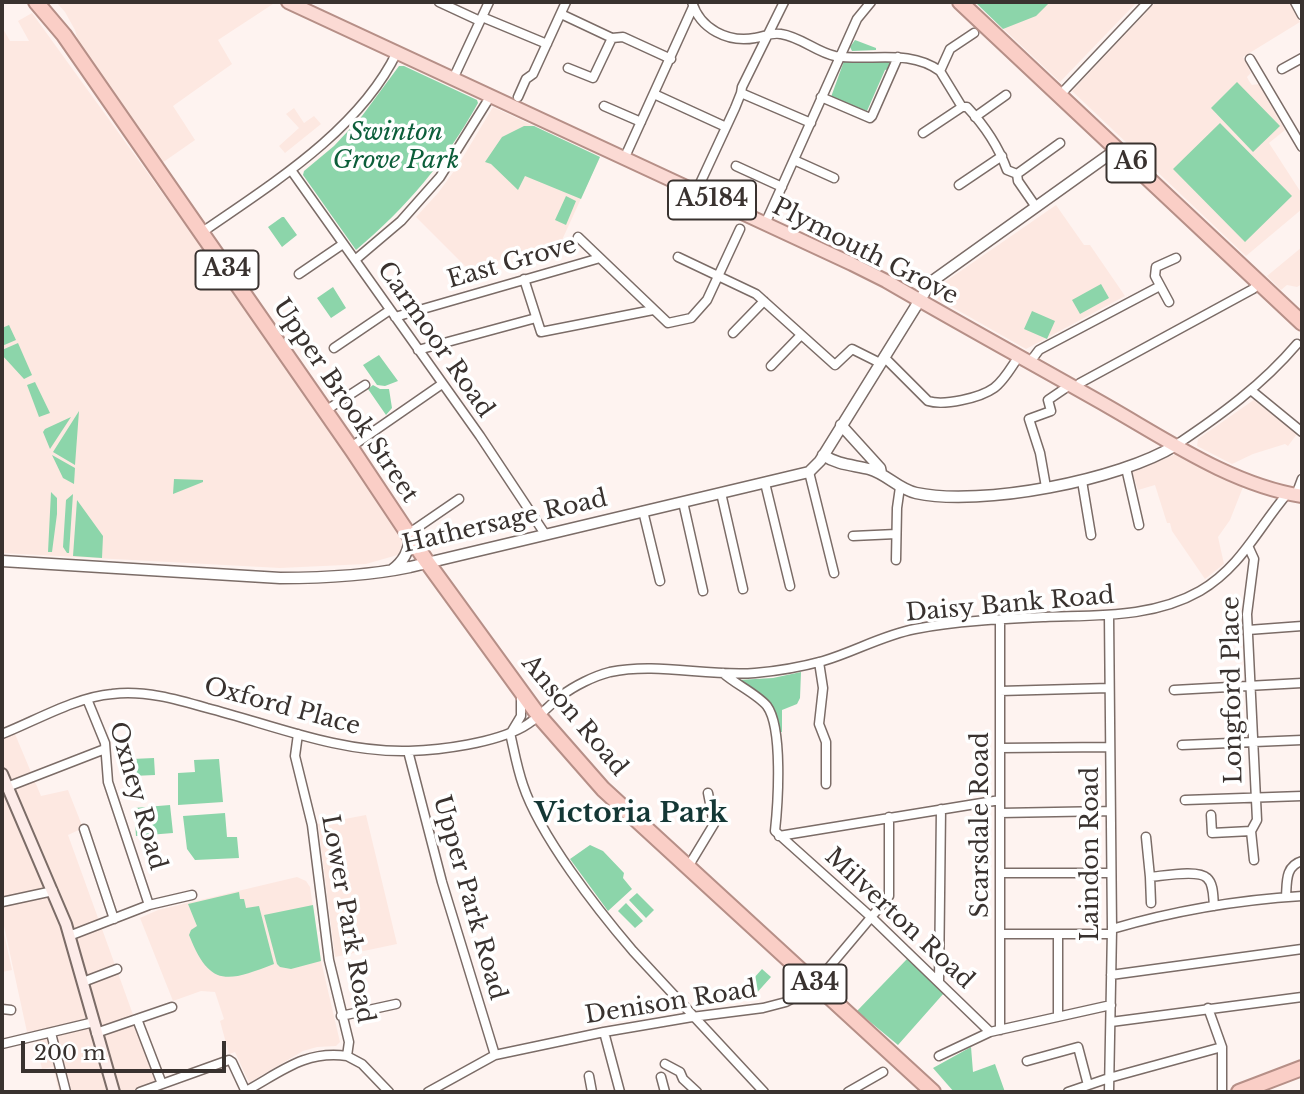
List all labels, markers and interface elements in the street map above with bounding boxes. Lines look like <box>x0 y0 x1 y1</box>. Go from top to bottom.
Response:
park label: Swinton Grove Park <box>333 119 459 175</box>
road number: A6 <box>1106 144 1156 182</box>
road number: A5184 <box>668 181 756 220</box>
street label: Plymouth Grove <box>767 193 963 311</box>
street label: East Grove <box>444 231 580 295</box>
road number: A34 <box>196 250 258 290</box>
street label: Carmoor Road <box>371 257 499 423</box>
street label: Upper Brook Street <box>266 294 424 508</box>
street label: Hathersage Road <box>400 484 610 560</box>
street label: Daisy Bank Road <box>905 582 1115 628</box>
street label: Longford Place <box>1217 596 1249 784</box>
street label: Anson Road <box>515 650 633 782</box>
street label: Oxford Place <box>201 672 363 742</box>
street label: Oxney Road <box>102 719 172 873</box>
street label: Scarsdale Road <box>967 732 995 918</box>
street label: Laindon Road <box>1077 767 1105 941</box>
street label: Upper Park Road <box>426 793 512 1003</box>
district label: Victoria Park <box>534 797 728 831</box>
street label: Lower Park Road <box>314 812 380 1026</box>
street label: Milverton Road <box>818 843 980 995</box>
road number: A34 <box>784 965 846 1004</box>
street label: Denison Road <box>583 975 759 1031</box>
scale bar <box>24 1028 229 1072</box>
text: 200 m <box>34 1040 105 1066</box>

